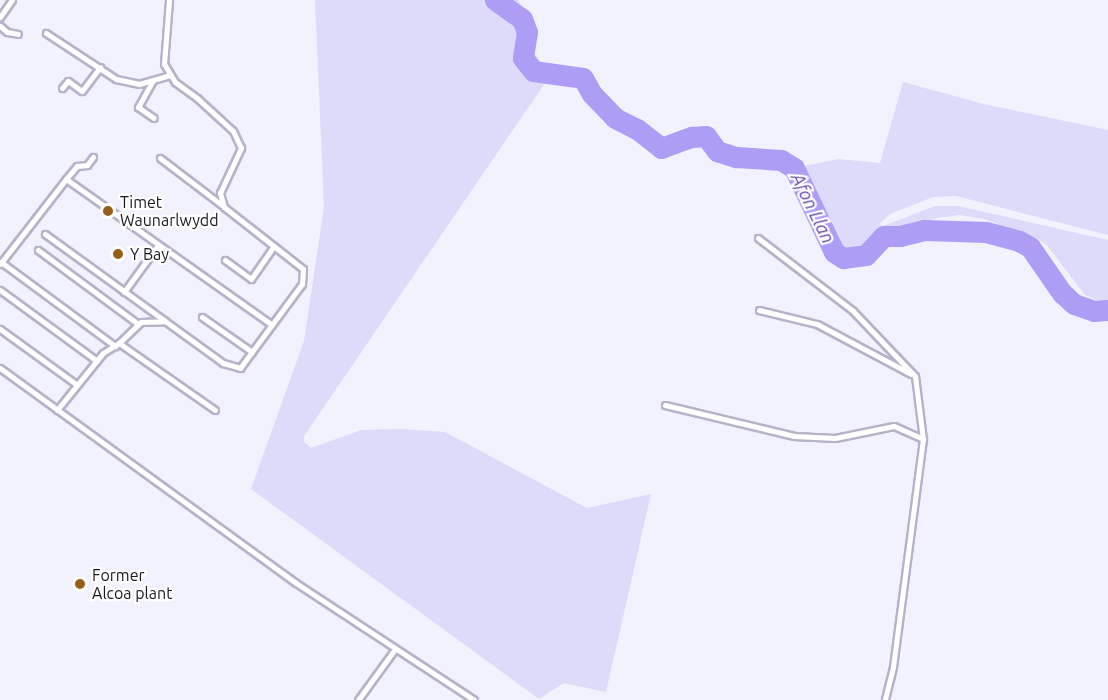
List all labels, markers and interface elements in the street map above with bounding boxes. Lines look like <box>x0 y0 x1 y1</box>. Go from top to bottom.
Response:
water label: Afon Llan <box>787 169 839 247</box>
place label: Timet Waunarlwydd <box>120 192 219 230</box>
marker: Timet Waunarlwydd <box>101 204 115 218</box>
place label: Y Bay <box>130 244 169 264</box>
marker: Y Bay <box>111 247 125 261</box>
place label: Former Alcoa plant <box>92 565 172 603</box>
marker: Former Alcoa plant <box>73 577 87 591</box>

